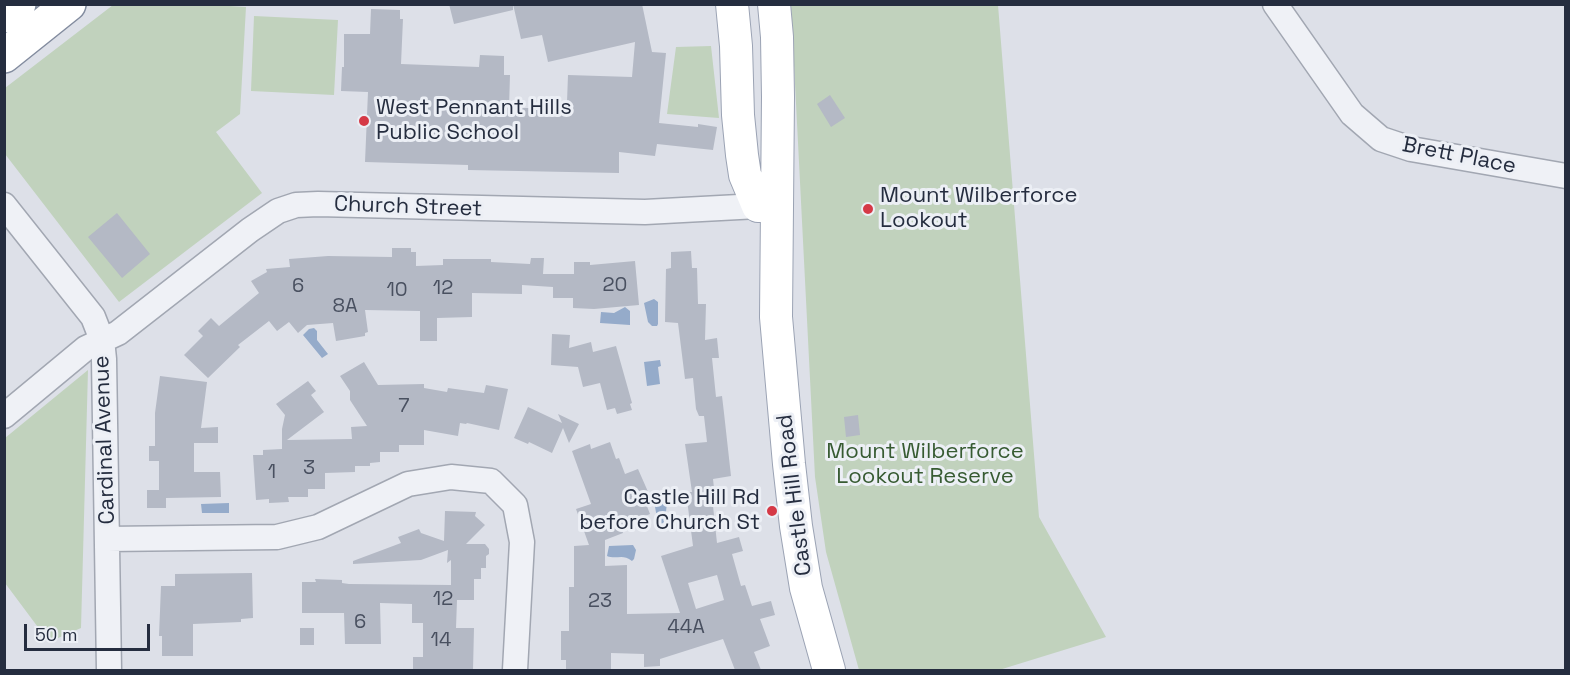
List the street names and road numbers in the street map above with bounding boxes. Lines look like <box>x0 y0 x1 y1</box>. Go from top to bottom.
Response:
street label: Brett Place <box>1400 132 1518 180</box>
street label: Church Street <box>333 191 483 223</box>
street label: Cardinal Avenue <box>89 355 121 525</box>
street label: Castle Hill Road <box>772 413 818 577</box>

